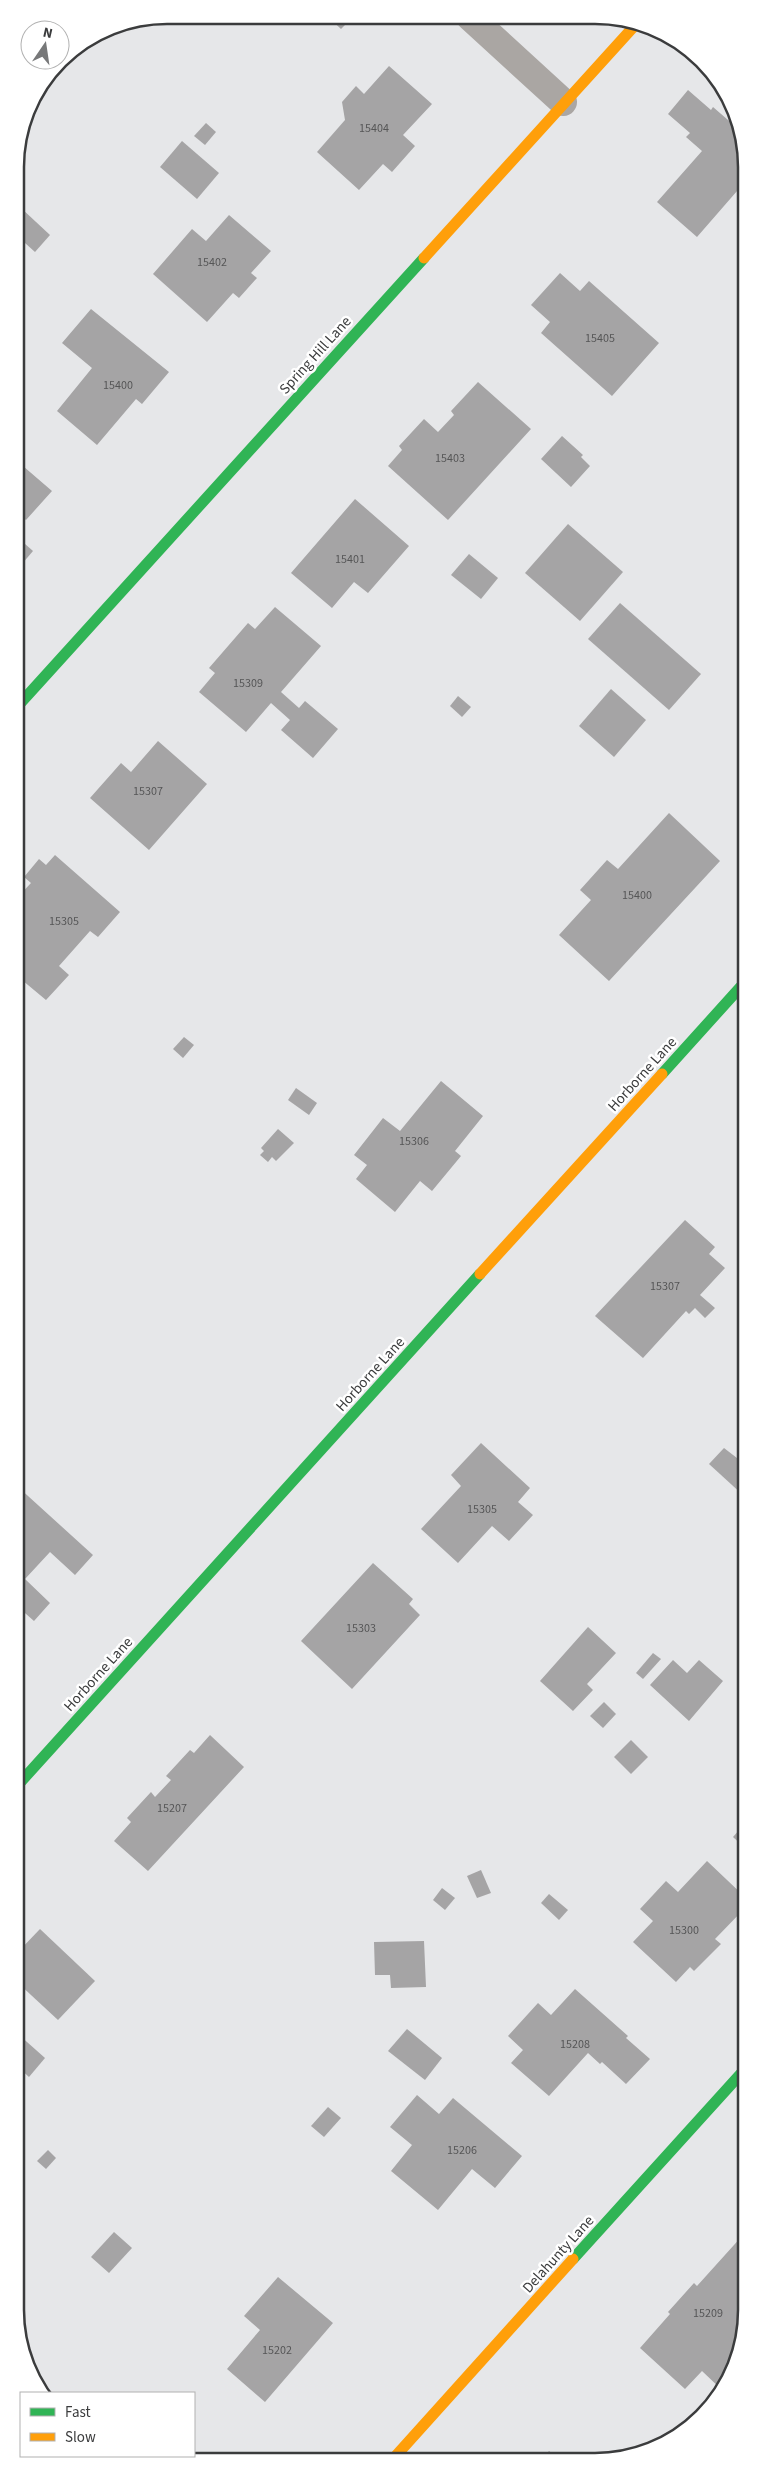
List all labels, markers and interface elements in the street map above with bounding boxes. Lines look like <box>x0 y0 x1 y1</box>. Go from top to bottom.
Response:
north arrow <box>20 20 70 70</box>
text: N <box>41 23 54 44</box>
house number: 15404 <box>359 120 389 137</box>
house number: 15402 <box>197 254 227 271</box>
street label: Spring Hill Lane <box>275 312 356 399</box>
house number: 15405 <box>585 330 615 347</box>
house number: 15400 <box>103 377 133 394</box>
house number: 15403 <box>435 450 465 467</box>
house number: 15401 <box>335 551 365 568</box>
house number: 15309 <box>233 675 263 692</box>
house number: 15307 <box>133 783 163 800</box>
house number: 15400 <box>622 887 652 904</box>
house number: 15305 <box>49 913 79 930</box>
street label: Horborne Lane <box>603 1032 682 1116</box>
house number: 15306 <box>399 1133 429 1150</box>
house number: 15307 <box>650 1278 680 1295</box>
street label: Horborne Lane <box>331 1332 410 1416</box>
house number: 15305 <box>467 1501 497 1518</box>
house number: 15303 <box>346 1620 376 1637</box>
street label: Horborne Lane <box>59 1632 138 1716</box>
house number: 15207 <box>157 1800 187 1817</box>
house number: 15300 <box>669 1922 699 1939</box>
house number: 15208 <box>560 2036 590 2053</box>
house number: 15206 <box>447 2142 477 2159</box>
street label: Delahunty Lane <box>518 2211 599 2298</box>
house number: 15209 <box>693 2305 723 2322</box>
house number: 15202 <box>262 2342 292 2359</box>
legend <box>20 2392 195 2457</box>
text: Fast <box>65 2402 91 2423</box>
text: Slow <box>65 2427 96 2448</box>

